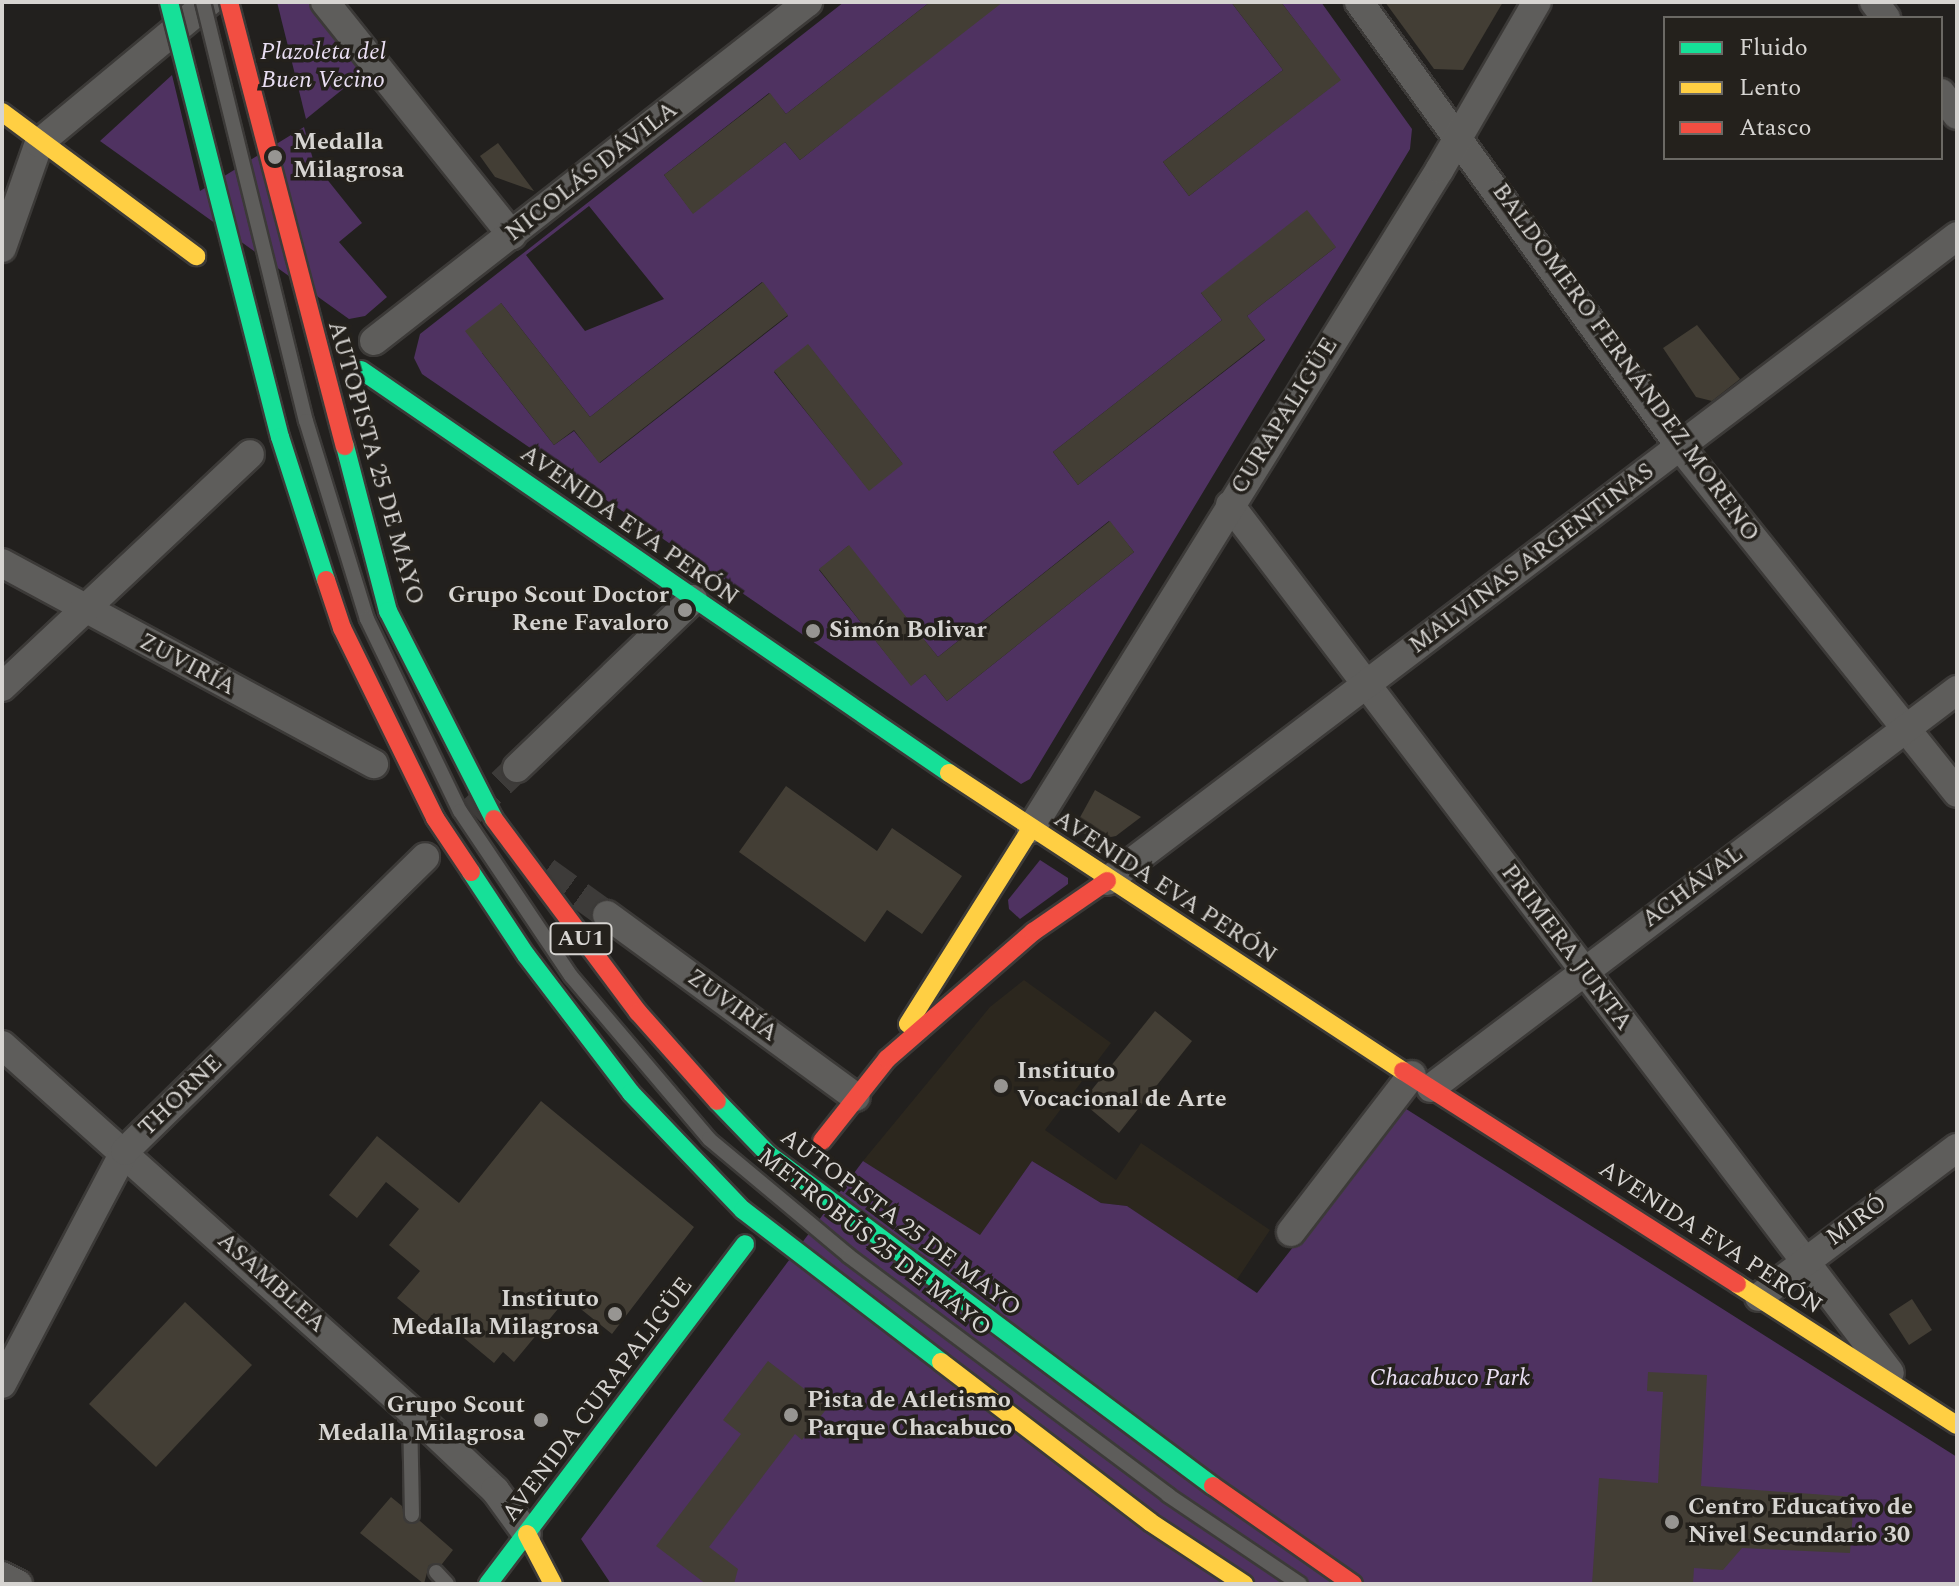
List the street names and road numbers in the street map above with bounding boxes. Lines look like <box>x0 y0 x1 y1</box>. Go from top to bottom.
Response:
street label: NICOLÁS DÁVILA <box>500 96 684 248</box>
street label: BALDOMERO FERNÁNDEZ MORENO <box>1485 178 1765 548</box>
street label: AUTOPISTA 25 DE MAYO <box>321 318 429 608</box>
street label: CURAPALIGÜE <box>1225 332 1345 500</box>
street label: AVENIDA EVA PERÓN <box>514 440 744 612</box>
street label: MALVINAS ARGENTINAS <box>1404 458 1660 660</box>
street label: ZUVIRÍA <box>134 628 240 702</box>
street label: AVENIDA EVA PERÓN <box>1048 805 1282 971</box>
street label: ACHÁVAL <box>1637 840 1749 934</box>
street label: PRIMERA JUNTA <box>1494 859 1638 1037</box>
road number: AU1 <box>549 921 613 957</box>
street label: ZUVIRÍA <box>681 963 783 1049</box>
street label: THORNE <box>133 1049 229 1143</box>
street label: AUTOPISTA 25 DE MAYO <box>774 1123 1026 1323</box>
street label: METROBÚS 25 DE MAYO <box>751 1143 997 1343</box>
street label: AVENIDA EVA PERÓN <box>1593 1155 1827 1321</box>
street label: MIRÓ <box>1821 1189 1893 1253</box>
street label: ASAMBLEA <box>211 1227 331 1339</box>
street label: AVENIDA CURAPALIGÜE <box>497 1272 699 1528</box>

